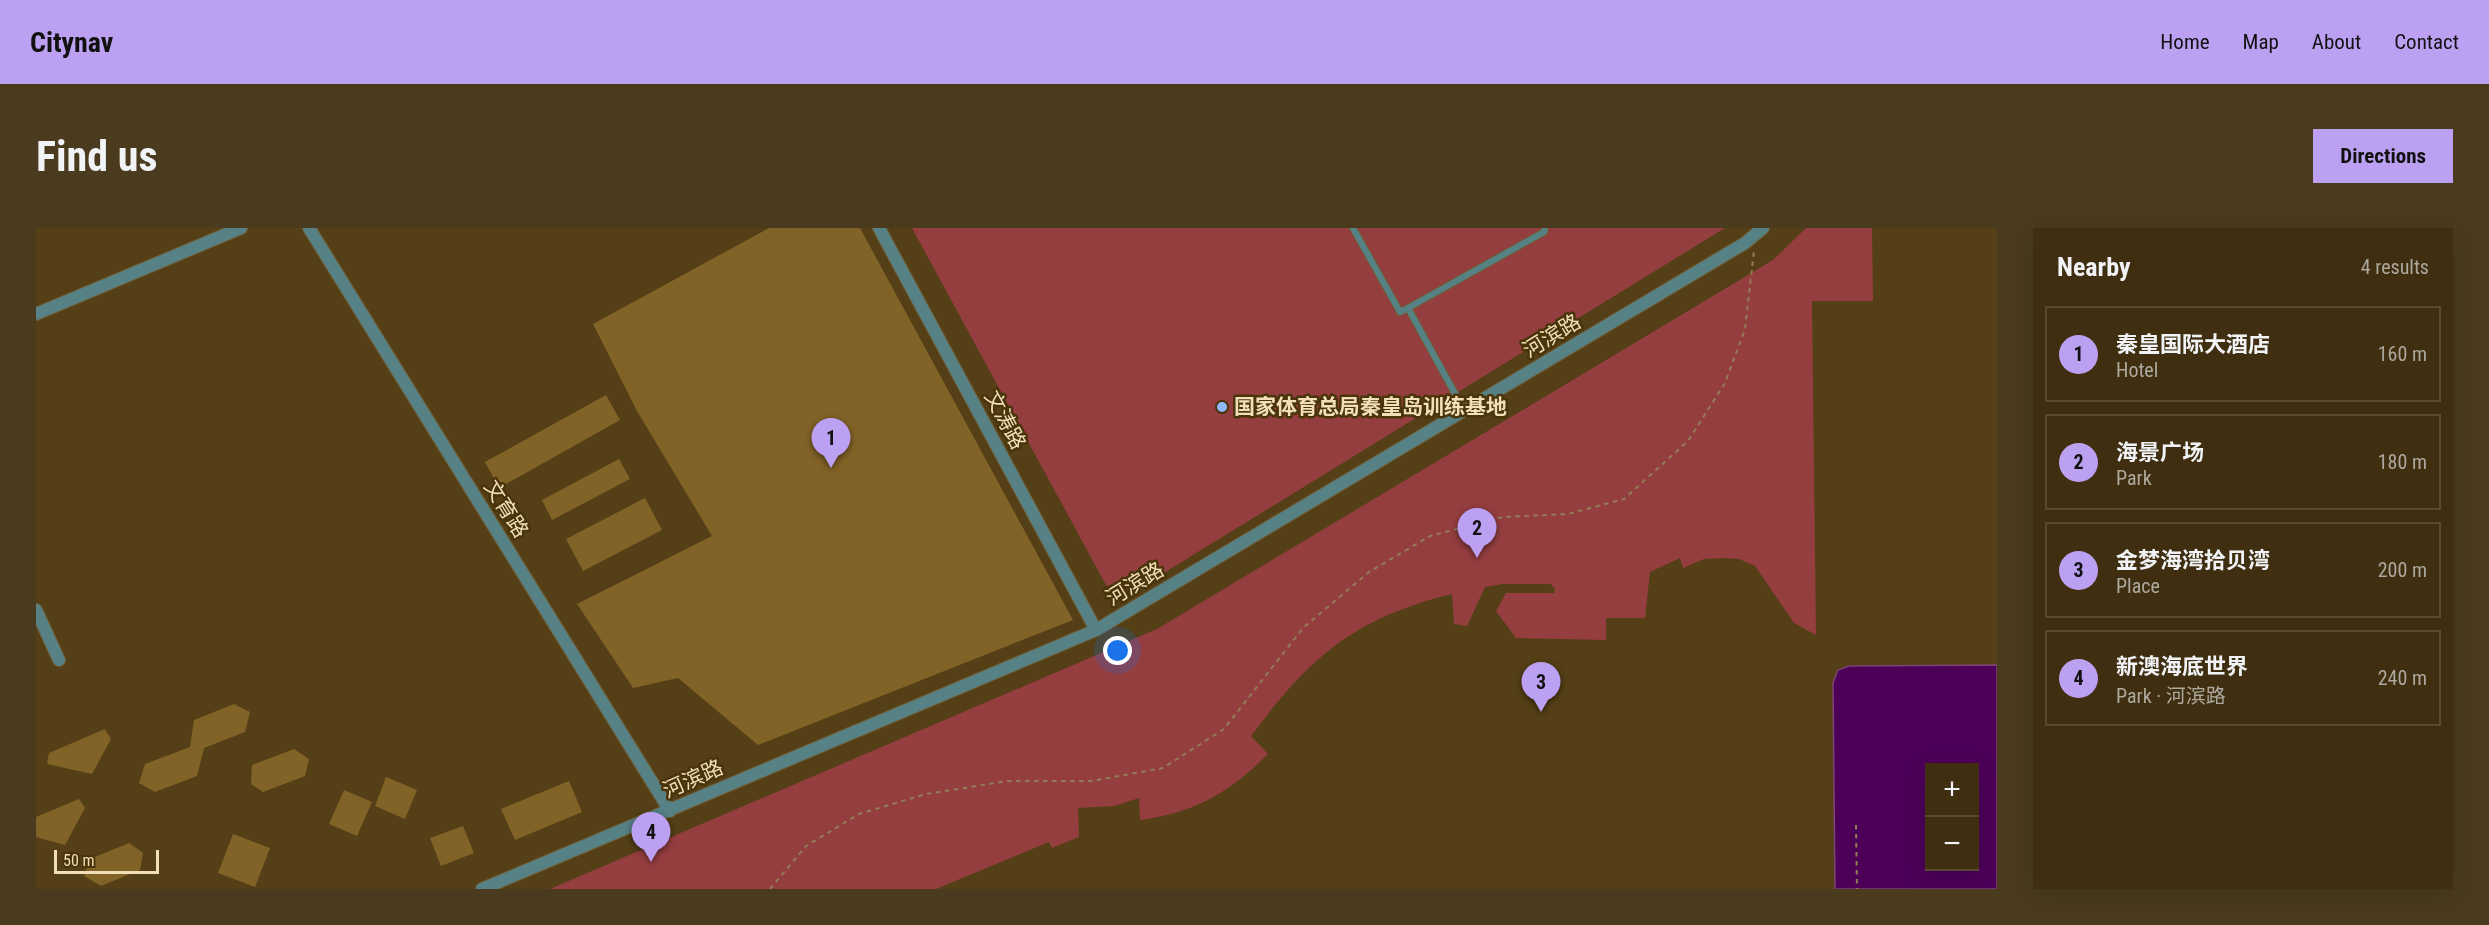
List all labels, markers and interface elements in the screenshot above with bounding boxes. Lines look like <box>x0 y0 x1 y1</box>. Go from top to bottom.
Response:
text: Citynav <box>30 26 113 59</box>
text: Home <box>2160 30 2210 54</box>
text: Map <box>2243 30 2279 54</box>
text: About <box>2312 30 2361 54</box>
text: Contact <box>2394 30 2459 54</box>
button: Directions <box>2313 129 2453 183</box>
text: Find us <box>36 132 157 181</box>
text: Nearby <box>2057 252 2131 282</box>
text: 4 results <box>2361 255 2429 279</box>
street label: 河滨路 <box>1519 309 1585 363</box>
text: 秦皇国际大酒店 <box>2116 332 2270 357</box>
text: 1 <box>2073 342 2084 366</box>
text: 160 m <box>2378 342 2427 366</box>
text: Hotel <box>2116 358 2158 382</box>
street label: 文涛路 <box>980 387 1030 453</box>
place label: 国家体育总局秦皇岛训练基地 <box>1234 395 1507 419</box>
marker: 国家体育总局秦皇岛训练基地 <box>1215 400 1229 414</box>
pin: 1 <box>812 418 850 468</box>
text: 海景广场 <box>2116 440 2204 465</box>
text: 2 <box>2073 450 2084 474</box>
text: 180 m <box>2378 450 2427 474</box>
text: Park <box>2116 466 2152 490</box>
street label: 文育路 <box>479 476 533 542</box>
pin: 2 <box>1458 508 1496 558</box>
text: 金梦海湾拾贝湾 <box>2116 548 2270 573</box>
street label: 河滨路 <box>1102 557 1168 611</box>
text: 3 <box>2073 558 2084 582</box>
text: 200 m <box>2378 558 2427 582</box>
text: Place <box>2116 574 2160 598</box>
your location <box>1103 636 1132 665</box>
text: 新澳海底世界 <box>2116 654 2248 679</box>
pin: 3 <box>1522 662 1560 712</box>
text: 4 <box>2073 666 2084 690</box>
text: 240 m <box>2378 666 2427 690</box>
text: Park · 河滨路 <box>2116 684 2226 708</box>
street label: 河滨路 <box>659 755 727 803</box>
map controls <box>1925 763 1979 871</box>
button: + <box>1925 763 1979 817</box>
pin: 4 <box>632 812 670 862</box>
button: − <box>1925 817 1979 871</box>
scale bar <box>54 847 159 874</box>
text: 50 m <box>63 851 95 870</box>

